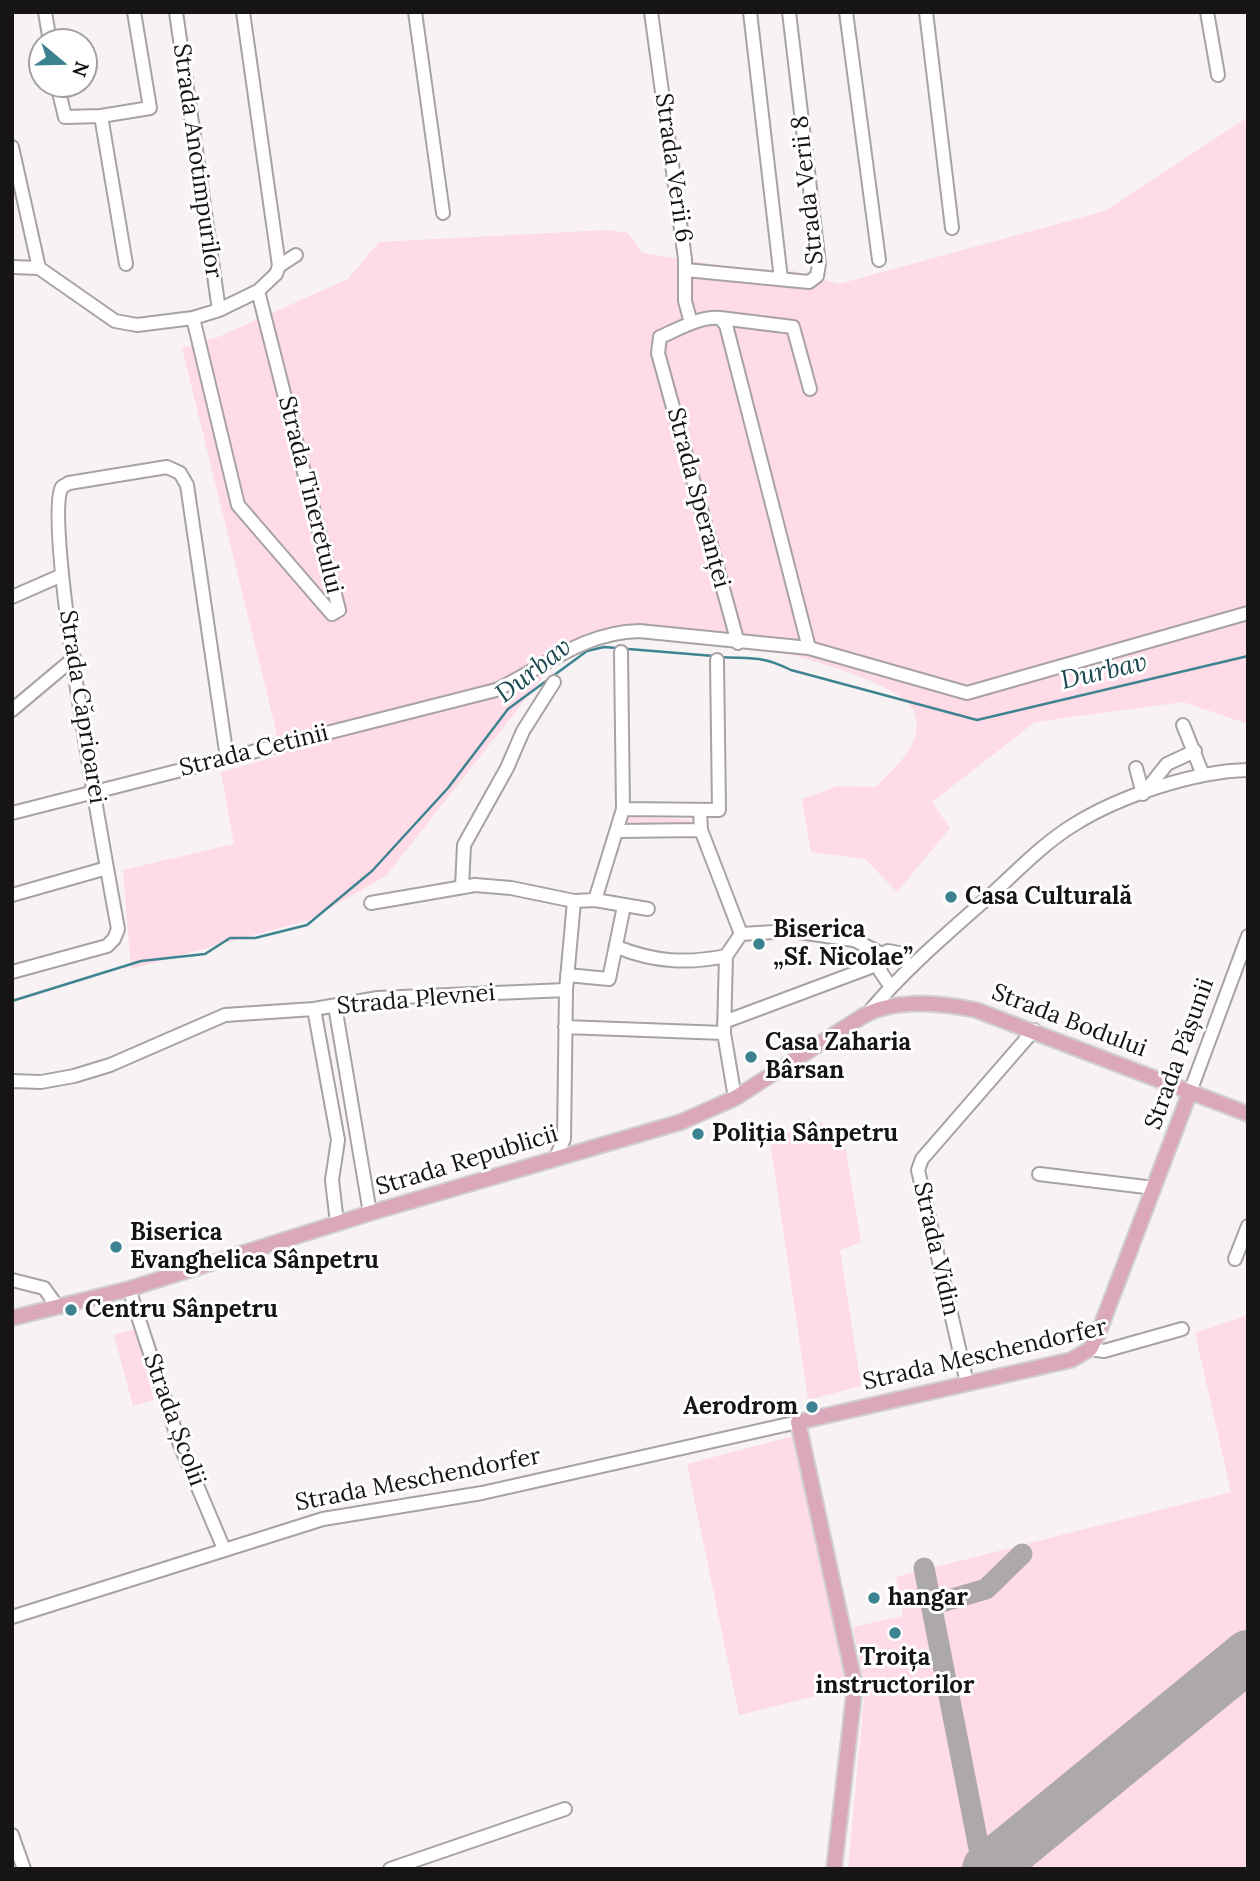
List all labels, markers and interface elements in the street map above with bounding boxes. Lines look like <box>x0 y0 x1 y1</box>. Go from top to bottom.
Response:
north arrow <box>28 28 98 98</box>
street label: Strada Anotimpurilor <box>166 42 228 280</box>
text: N <box>67 58 95 80</box>
street label: Strada Verii 6 <box>648 92 698 244</box>
street label: Strada Verii 8 <box>786 114 830 266</box>
street label: Strada Tineretului <box>272 393 348 597</box>
street label: Strada Speranței <box>660 405 736 591</box>
street label: Strada Căprioarei <box>52 608 112 806</box>
water label: Durbav <box>490 632 578 710</box>
water label: Durbav <box>1058 647 1150 697</box>
street label: Strada Cetinii <box>177 719 331 783</box>
place label: Casa Culturală <box>965 883 1132 911</box>
marker: Casa Culturală <box>943 889 959 905</box>
place label: Biserica „Sf. Nicolae” <box>773 916 913 972</box>
marker: Biserica „Sf. Nicolae” <box>751 936 767 952</box>
street label: Strada Pășunii <box>1139 975 1221 1133</box>
street label: Strada Bodului <box>987 978 1151 1064</box>
street label: Strada Plevnei <box>336 979 496 1021</box>
place label: Casa Zaharia Bârsan <box>765 1029 911 1085</box>
marker: Casa Zaharia Bârsan <box>743 1049 759 1065</box>
street label: Strada Republicii <box>373 1120 561 1202</box>
place label: Poliția Sânpetru <box>712 1120 898 1148</box>
marker: Poliția Sânpetru <box>690 1126 706 1142</box>
street label: Strada Vidin <box>907 1179 965 1319</box>
place label: Biserica Evanghelica Sânpetru <box>130 1219 379 1275</box>
marker: Biserica Evanghelica Sânpetru <box>108 1239 124 1255</box>
place label: Centru Sânpetru <box>85 1296 278 1324</box>
marker: Centru Sânpetru <box>63 1302 79 1318</box>
street label: Strada Meschendorfer <box>860 1313 1110 1397</box>
street label: Strada Școlii <box>137 1350 211 1490</box>
place label: Aerodrom <box>683 1393 798 1421</box>
marker: Aerodrom <box>804 1399 820 1415</box>
street label: Strada Meschendorfer <box>293 1442 543 1518</box>
place label: hangar <box>888 1584 968 1612</box>
marker: hangar <box>866 1590 882 1606</box>
marker: Troița instructorilor <box>887 1625 903 1641</box>
place label: Troița instructorilor <box>816 1644 974 1700</box>

